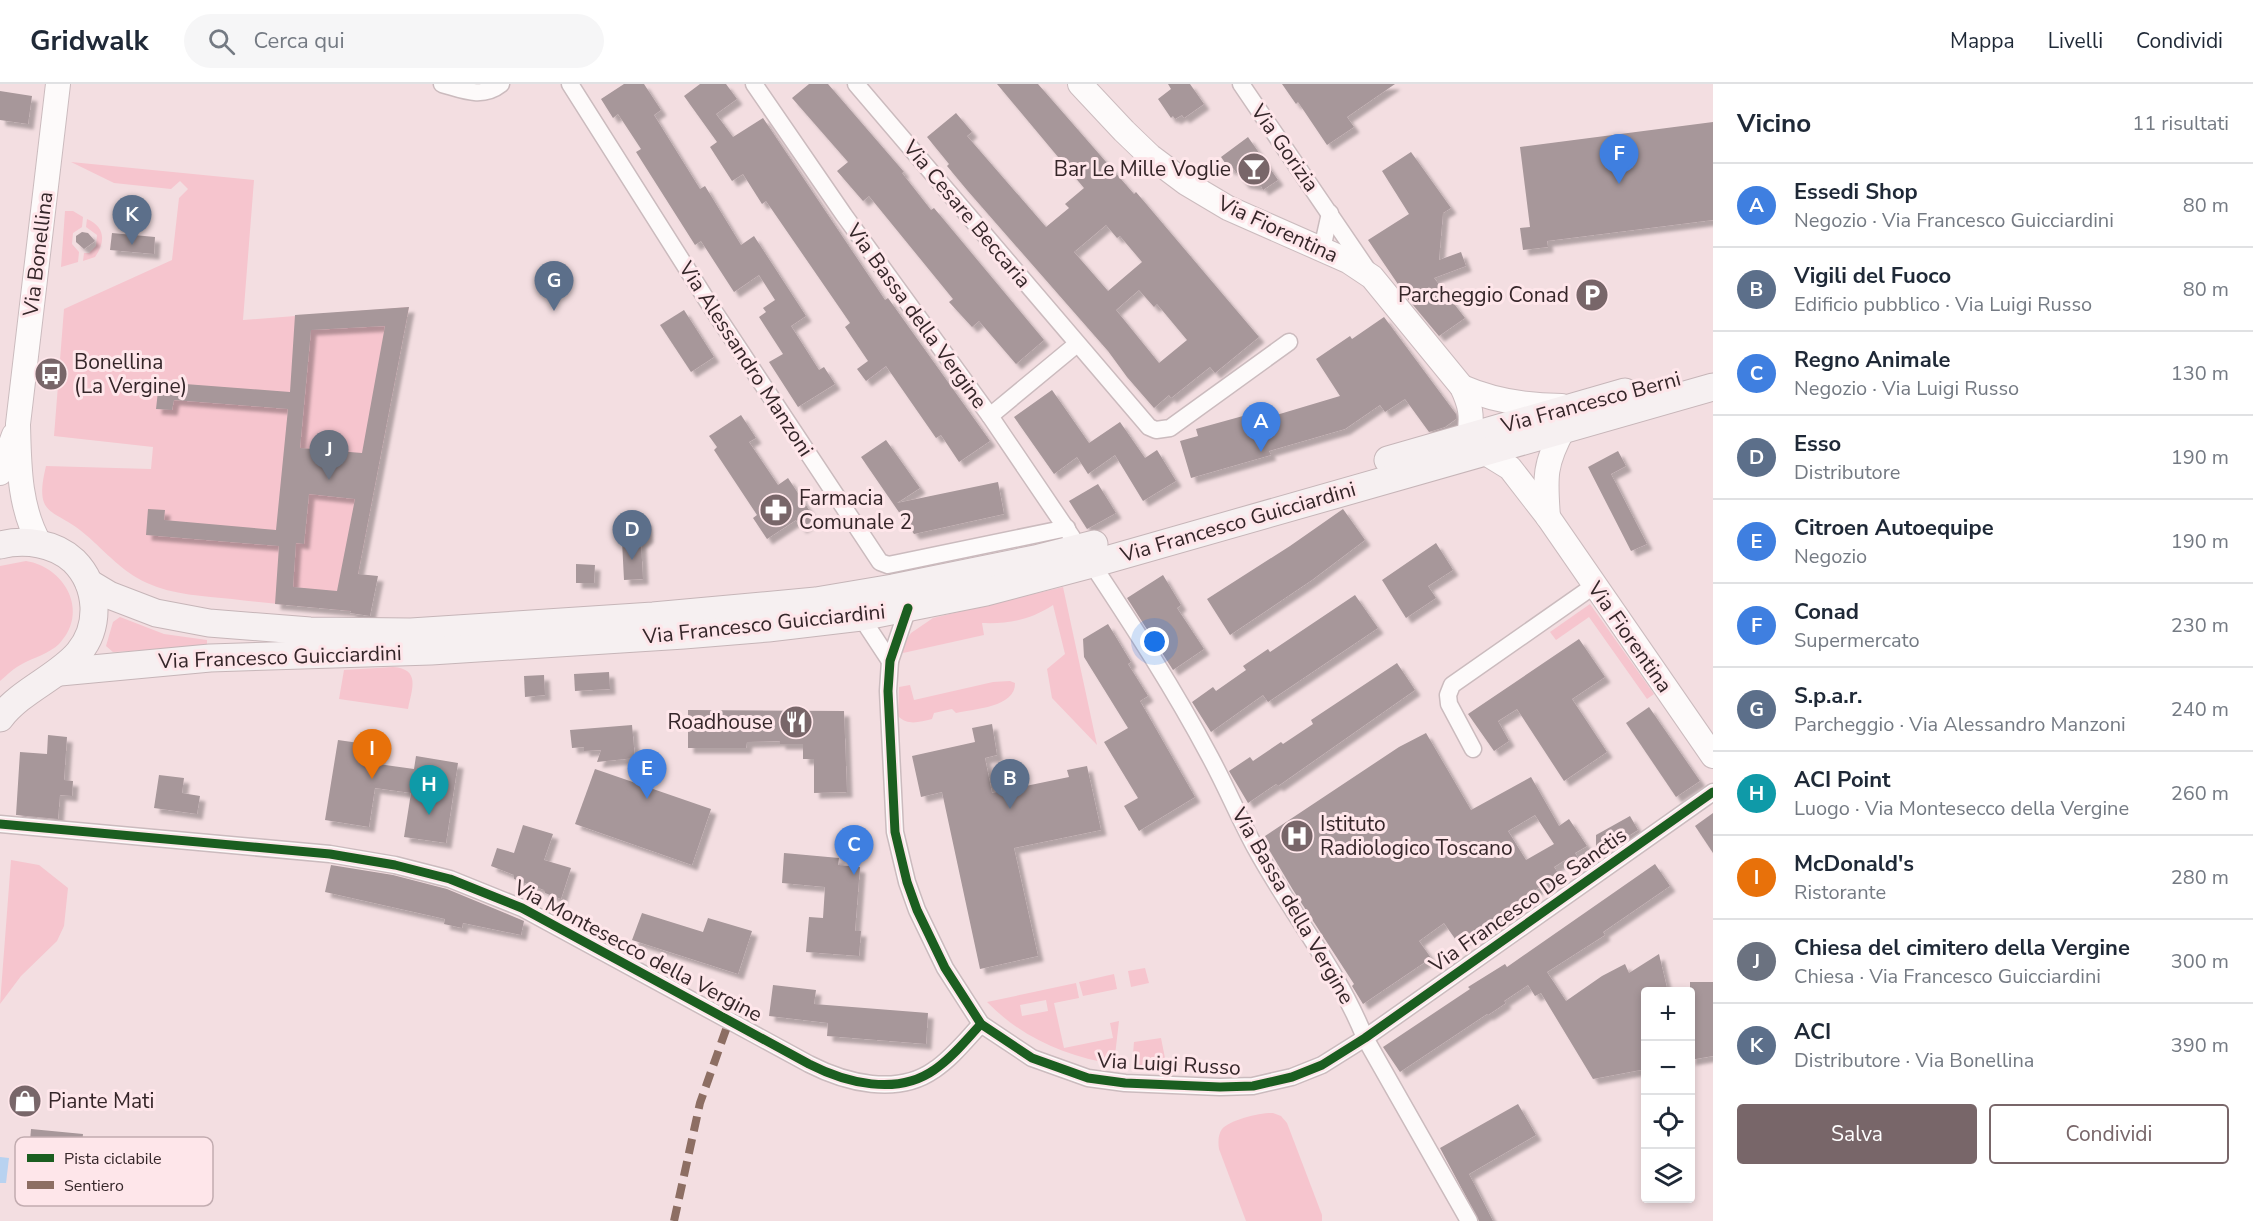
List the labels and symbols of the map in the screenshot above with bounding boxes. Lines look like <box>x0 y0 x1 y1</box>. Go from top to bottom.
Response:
street label: Via Gorizia <box>1244 98 1325 197</box>
street label: Via Cesare Beccaria <box>896 133 1037 294</box>
pin: F <box>1600 135 1638 184</box>
bar icon: Bar Le Mille Voglie <box>1236 151 1272 187</box>
place label: Bar Le Mille Voglie <box>1054 155 1231 183</box>
street label: Via Fiorentina <box>1212 188 1343 269</box>
street label: Via Bonellina <box>16 190 60 319</box>
pin: K <box>112 196 152 245</box>
street label: Via Bassa della Vergine <box>840 217 994 414</box>
street label: Via Alessandro Manzoni <box>672 255 820 462</box>
pin: G <box>534 262 574 311</box>
parking icon: Parcheggio Conad <box>1574 277 1610 313</box>
place label: Parcheggio Conad <box>1398 281 1569 309</box>
place label: Bonellina (La Vergine) <box>74 348 187 400</box>
bus stop icon: Bonellina (La Vergine) <box>33 356 69 392</box>
street label: Via Francesco Berni <box>1497 365 1684 440</box>
pin: A <box>1242 402 1280 452</box>
pin: J <box>310 430 348 480</box>
street label: Via Francesco Guicciardini <box>1116 475 1359 569</box>
place label: Farmacia Comunale 2 <box>799 484 912 536</box>
pharmacy icon: Farmacia Comunale 2 <box>758 492 794 528</box>
pin: D <box>612 510 652 560</box>
street label: Via Fiorentina <box>1581 575 1679 698</box>
street label: Via Francesco Guicciardini <box>640 597 887 651</box>
your location <box>1140 627 1169 656</box>
street label: Via Francesco Guicciardini <box>157 639 402 675</box>
restaurant icon: Roadhouse <box>778 704 814 740</box>
place label: Roadhouse <box>667 708 773 736</box>
pin: I <box>352 730 392 779</box>
pin: E <box>628 750 666 799</box>
pin: B <box>990 760 1030 809</box>
pin: H <box>410 766 448 815</box>
street label: Via Bassa della Vergine <box>1225 802 1361 1009</box>
place label: Istituto Radiologico Toscano <box>1320 810 1513 862</box>
hospital icon: Istituto Radiologico Toscano <box>1279 818 1315 854</box>
street label: Via Francesco De Sanctis <box>1423 821 1632 979</box>
pin: C <box>834 826 874 875</box>
street label: Via Montesecco della Vergine <box>508 873 767 1029</box>
street label: Via Luigi Russo <box>1095 1046 1242 1082</box>
shop icon: Piante Mati <box>7 1083 43 1119</box>
place label: Piante Mati <box>48 1087 154 1115</box>
legend <box>15 1137 213 1206</box>
text: Pista ciclabile <box>64 1148 162 1170</box>
text: Sentiero <box>64 1175 124 1197</box>

